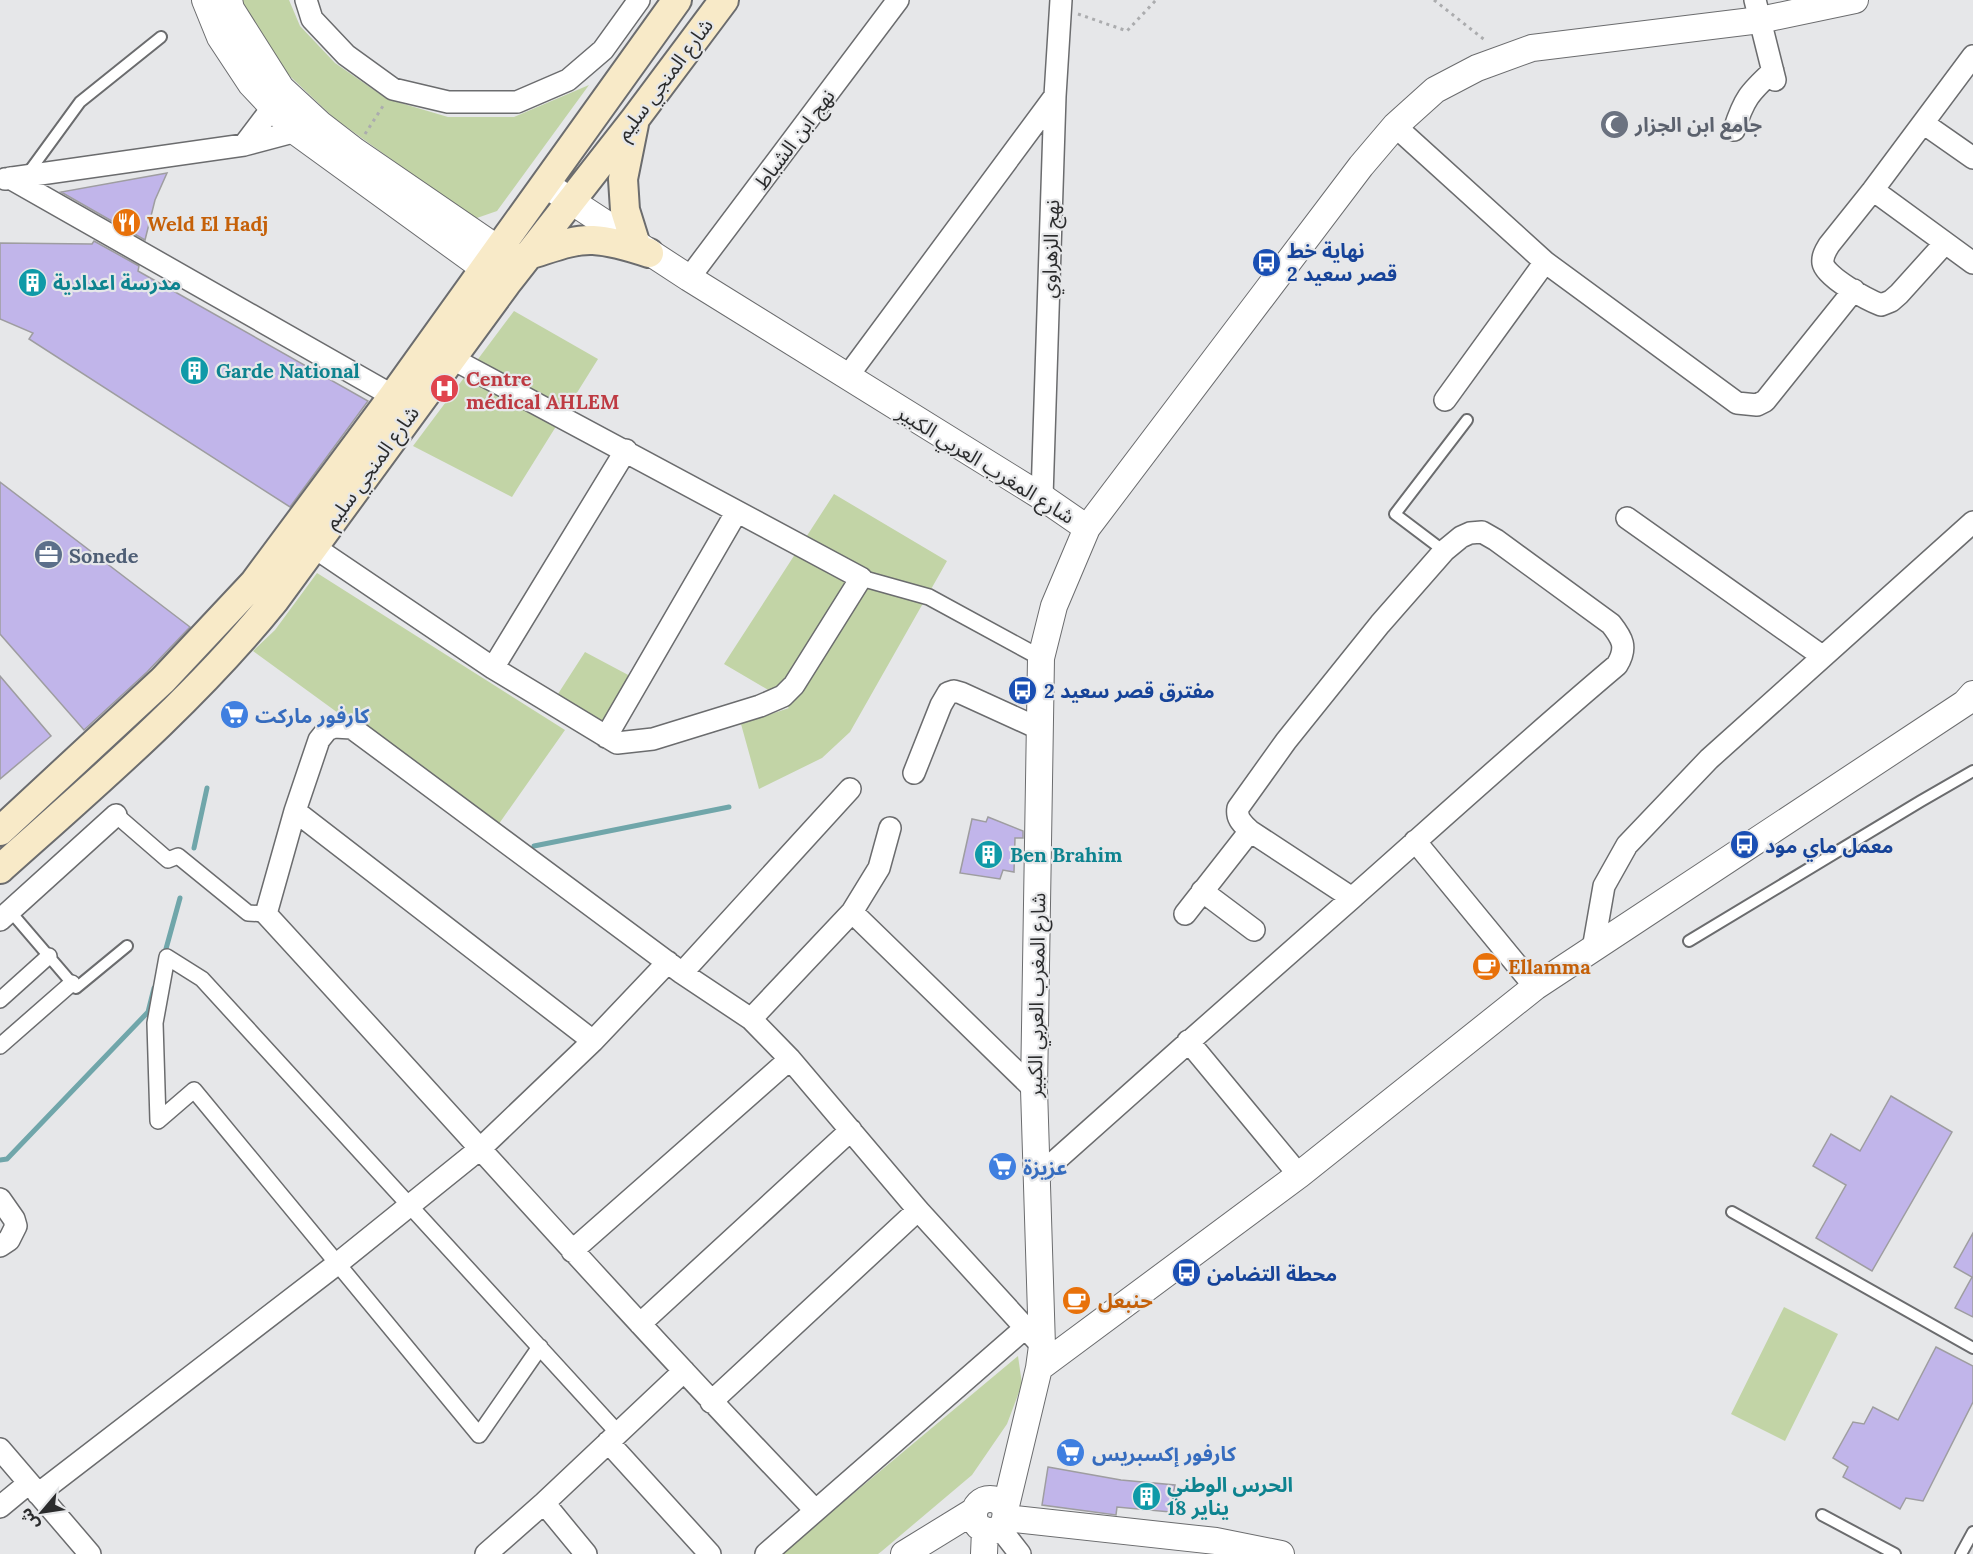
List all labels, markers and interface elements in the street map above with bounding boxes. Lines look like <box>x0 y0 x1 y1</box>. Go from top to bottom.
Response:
street label: شارع المنجي سليم <box>610 13 721 147</box>
street label: نهج ابن الشباط <box>748 84 842 196</box>
mosque icon: جامع ابن الجزار <box>1598 108 1630 140</box>
place label: جامع ابن الجزار <box>1634 112 1762 140</box>
street label: نهج الزهراوي <box>1036 199 1068 299</box>
restaurant icon: Weld El Hadj <box>110 207 142 239</box>
place label: Weld El Hadj <box>147 211 268 236</box>
place label: نهاية خط قصر سعيد 2 <box>1287 238 1397 286</box>
bus stop icon: نهاية خط قصر سعيد 2 <box>1250 246 1282 278</box>
building icon: مدرسة اعدادية <box>16 266 48 298</box>
place label: مدرسة اعدادية <box>53 270 181 295</box>
building icon: Garde National <box>179 354 211 386</box>
place label: Garde National <box>216 358 360 383</box>
place label: Centre médical AHLEM <box>466 366 619 414</box>
hospital icon: Centre médical AHLEM <box>429 373 461 405</box>
street label: شارع المغرب العربي الكبير <box>890 399 1079 532</box>
street label: شارع المنجي سليم <box>318 401 427 535</box>
office icon: Sonede <box>32 539 64 571</box>
place label: Sonede <box>69 543 139 568</box>
bus stop icon: مفترق قصر سعيد 2 <box>1007 674 1039 706</box>
place label: مفترق قصر سعيد 2 <box>1044 678 1215 703</box>
supermarket icon: كارفور ماركت <box>218 699 250 731</box>
place label: كارفور ماركت <box>255 703 370 728</box>
bus stop icon: معمل ماي مود <box>1728 829 1760 861</box>
place label: معمل ماي مود <box>1765 833 1893 862</box>
building icon: Ben Brahim <box>973 838 1005 870</box>
place label: Ben Brahim <box>1010 842 1123 867</box>
street label: شارع المغرب العربي الكبير <box>1022 892 1054 1099</box>
cafe icon: Ellamma <box>1471 950 1503 982</box>
place label: Ellamma <box>1508 954 1591 979</box>
supermarket icon: عزيزة <box>986 1151 1018 1183</box>
place label: عزيزة <box>1023 1155 1067 1180</box>
bus stop icon: محطة التضامن <box>1170 1257 1202 1289</box>
place label: محطة التضامن <box>1207 1261 1337 1286</box>
cafe icon: حنبعل <box>1061 1284 1093 1316</box>
place label: حنبعل <box>1098 1288 1153 1313</box>
supermarket icon: كارفور إكسبريس <box>1055 1437 1087 1469</box>
place label: كارفور إكسبريس <box>1092 1441 1237 1468</box>
place label: الحرس الوطني 18 يناير <box>1167 1472 1293 1520</box>
building icon: الحرس الوطني 18 يناير <box>1130 1480 1162 1512</box>
north arrow <box>12 1482 72 1542</box>
text: ش <box>15 1505 43 1534</box>

